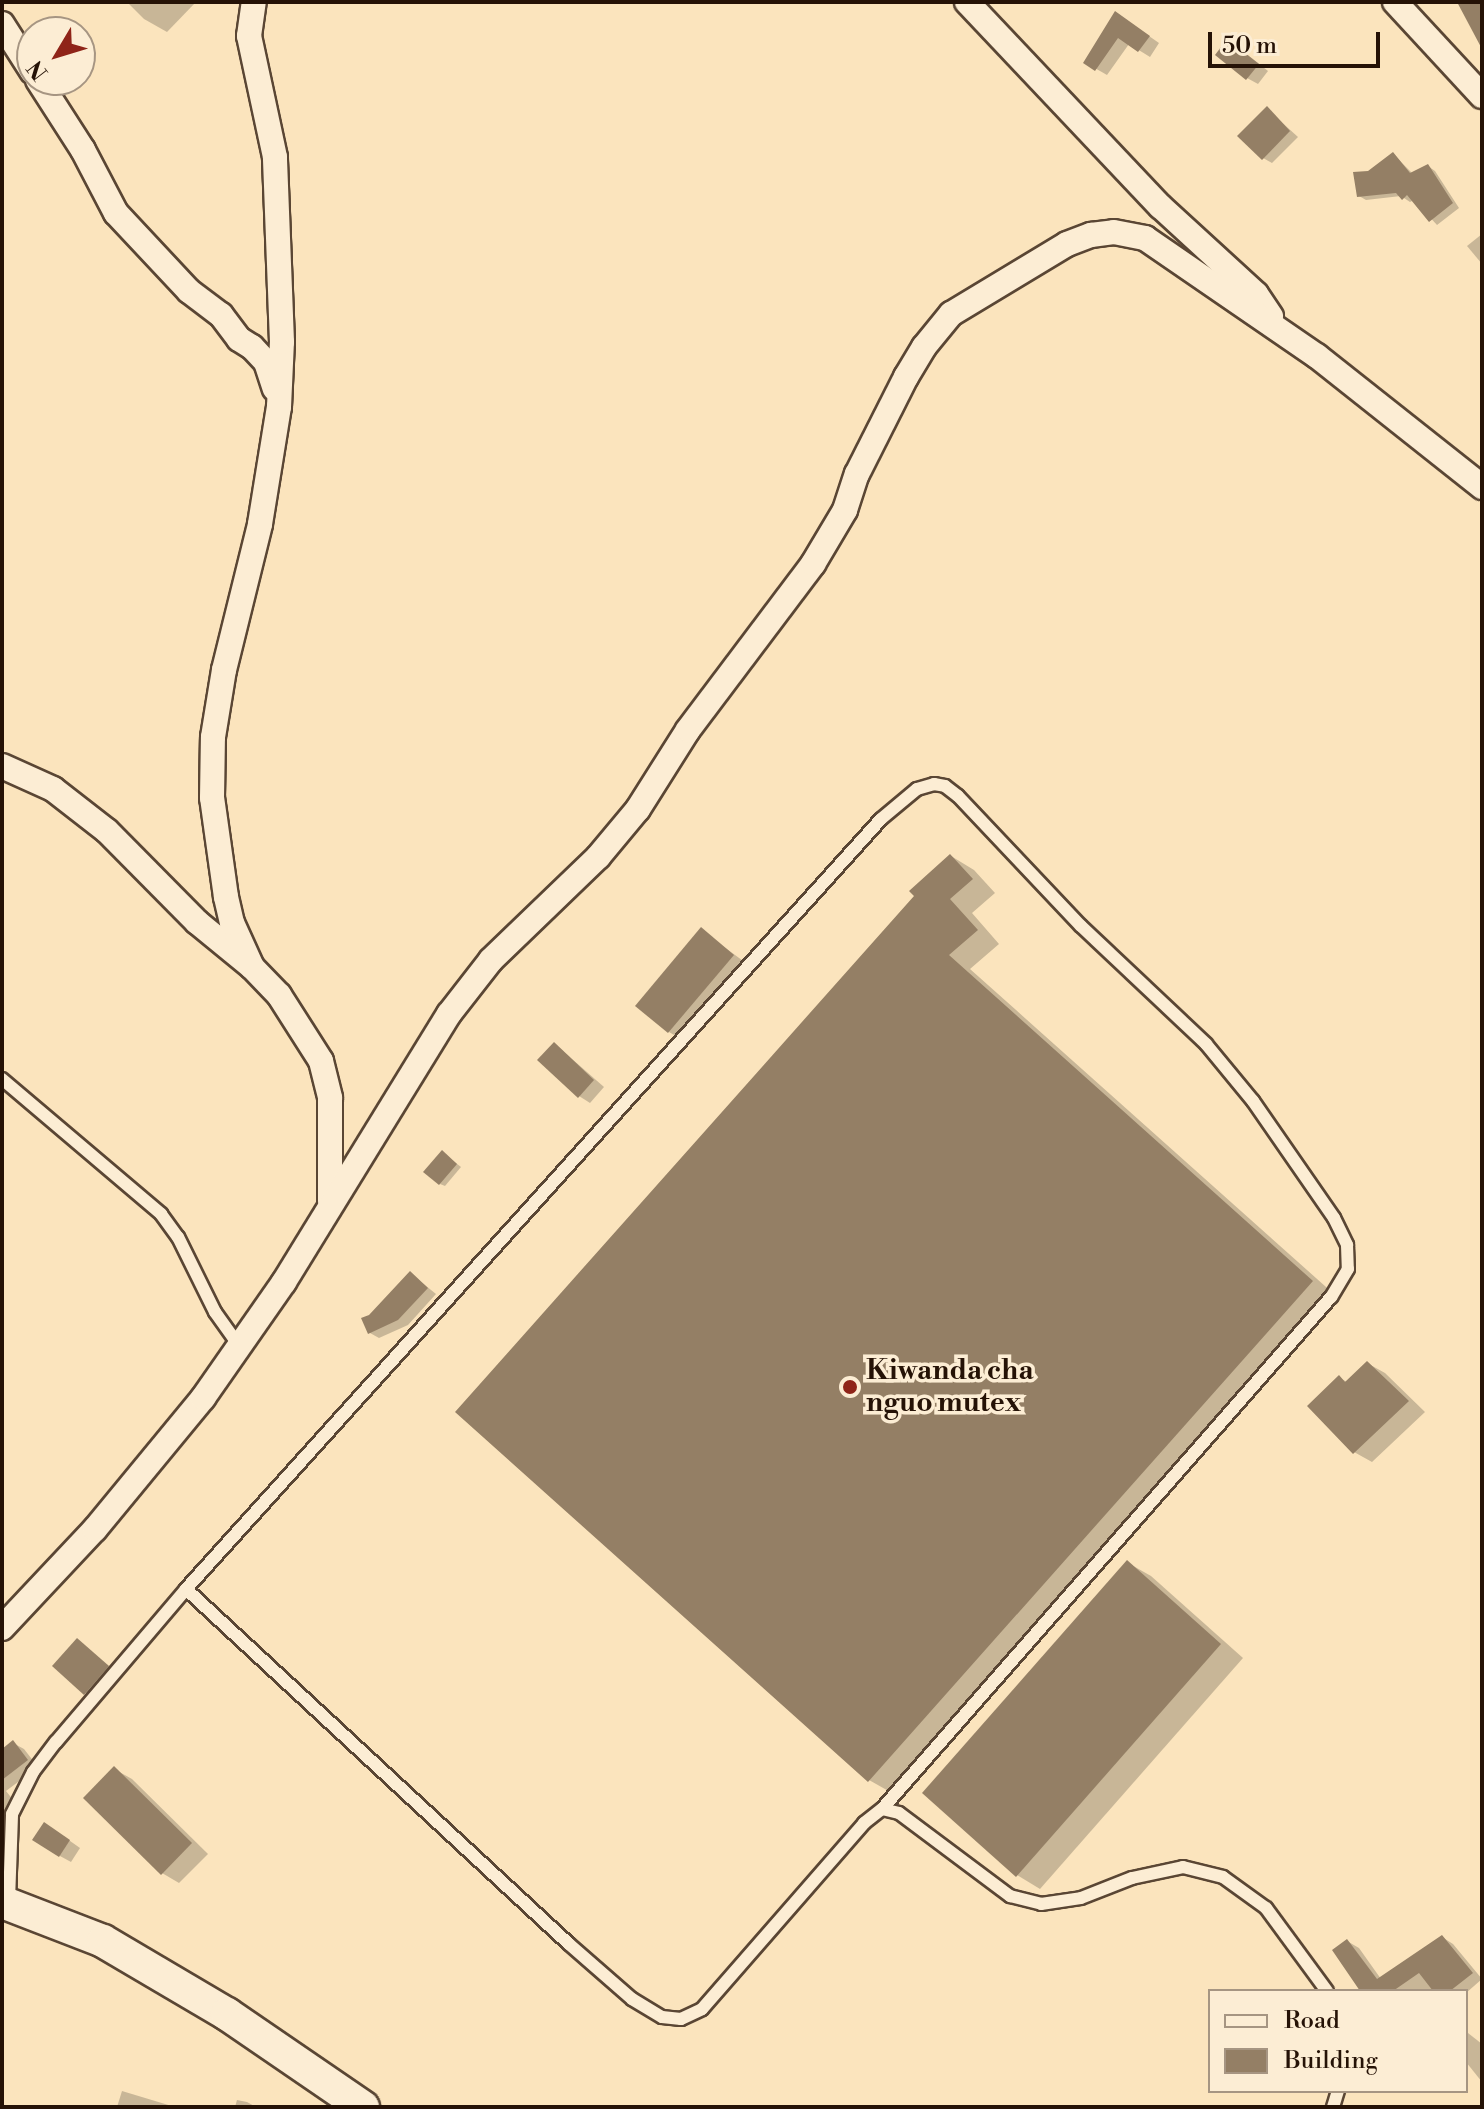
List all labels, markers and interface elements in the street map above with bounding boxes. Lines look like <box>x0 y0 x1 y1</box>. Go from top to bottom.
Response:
north arrow <box>16 16 96 96</box>
scale bar <box>1212 16 1384 66</box>
text: 50 m <box>1222 31 1277 61</box>
text: N <box>22 55 54 85</box>
place label: Kiwanda cha nguo mutex <box>866 1354 1034 1420</box>
marker: Kiwanda cha nguo mutex <box>841 1378 859 1396</box>
legend <box>1208 1989 1468 2093</box>
text: Road <box>1284 2006 1340 2036</box>
text: Building <box>1284 2046 1378 2076</box>

